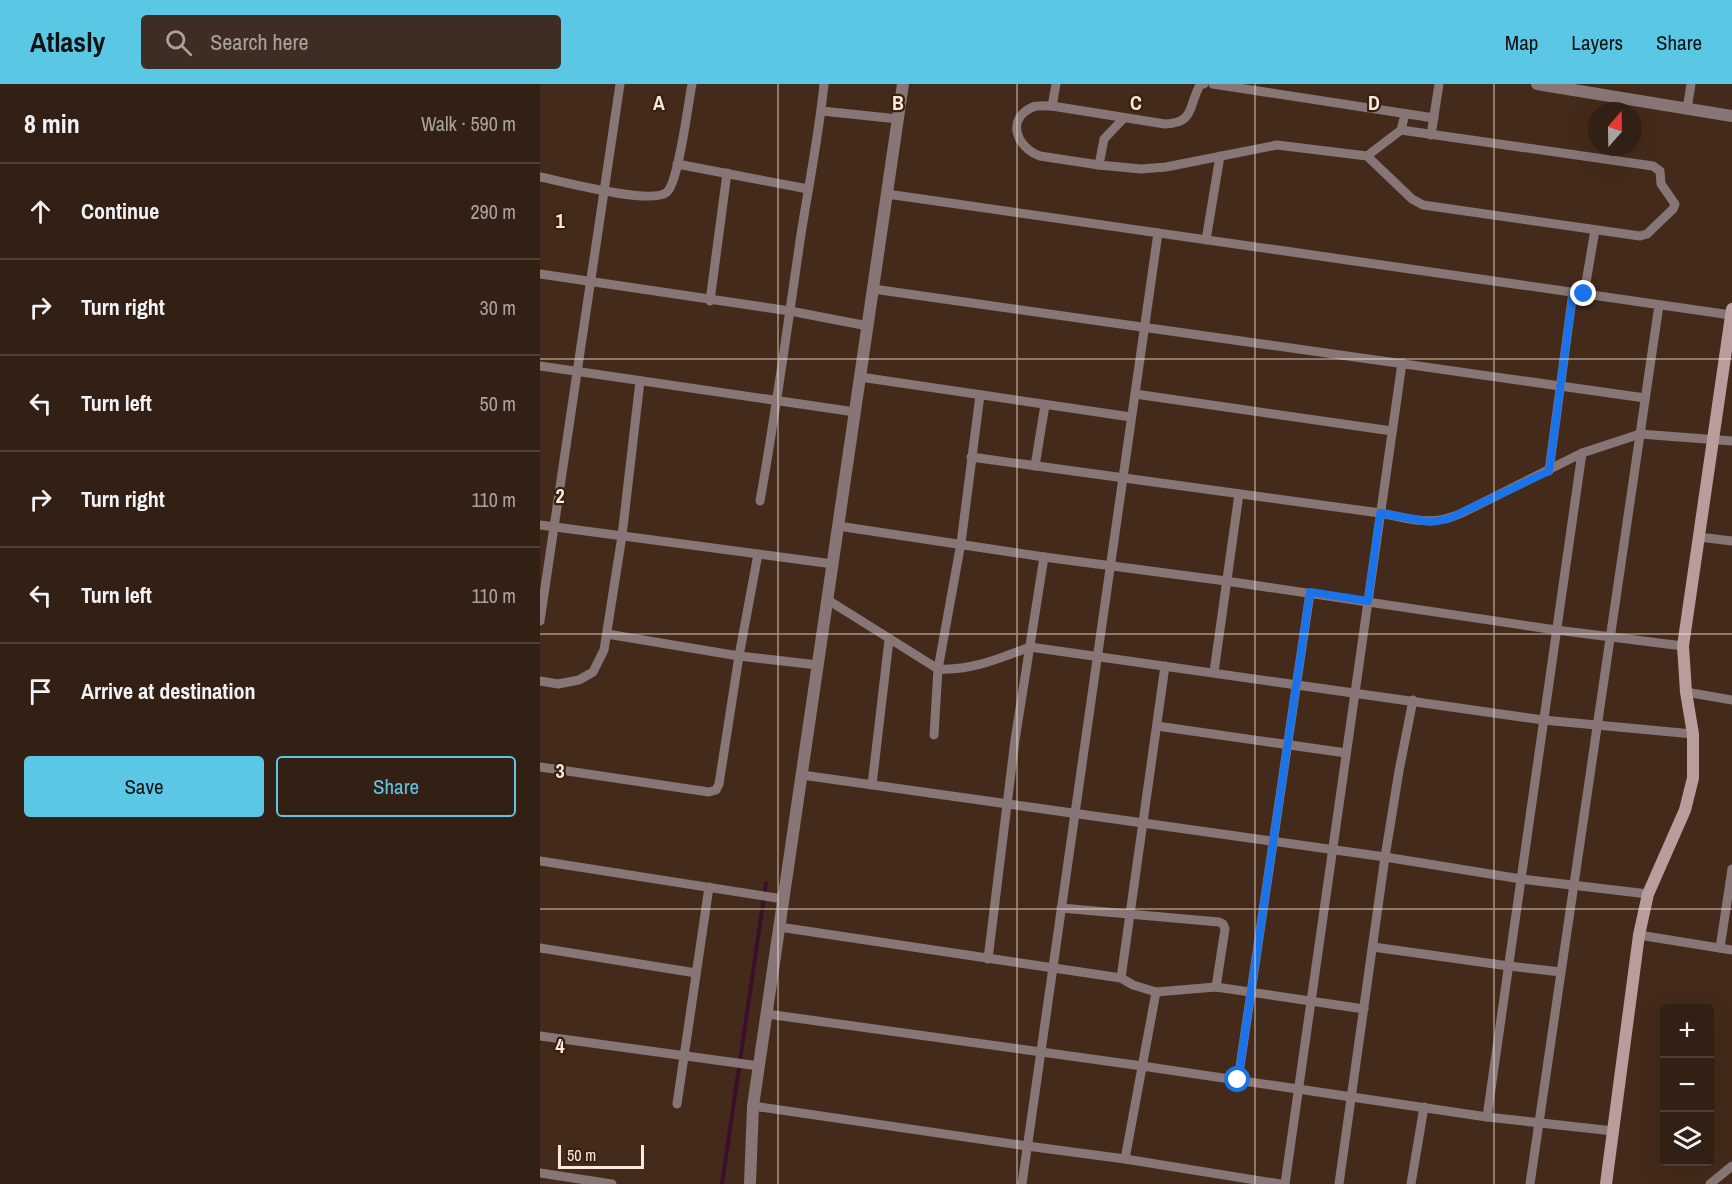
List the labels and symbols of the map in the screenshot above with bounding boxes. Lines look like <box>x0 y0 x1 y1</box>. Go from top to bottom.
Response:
text: A <box>653 89 665 116</box>
text: B <box>892 89 904 116</box>
text: C <box>1130 89 1142 116</box>
text: D <box>1368 89 1380 116</box>
north arrow <box>1588 102 1642 156</box>
text: 1 <box>555 207 565 234</box>
route end <box>1570 280 1596 306</box>
text: 2 <box>555 482 565 509</box>
text: 3 <box>555 757 565 784</box>
text: 4 <box>555 1032 565 1059</box>
route start <box>1224 1066 1250 1092</box>
scale bar <box>558 1142 644 1170</box>

